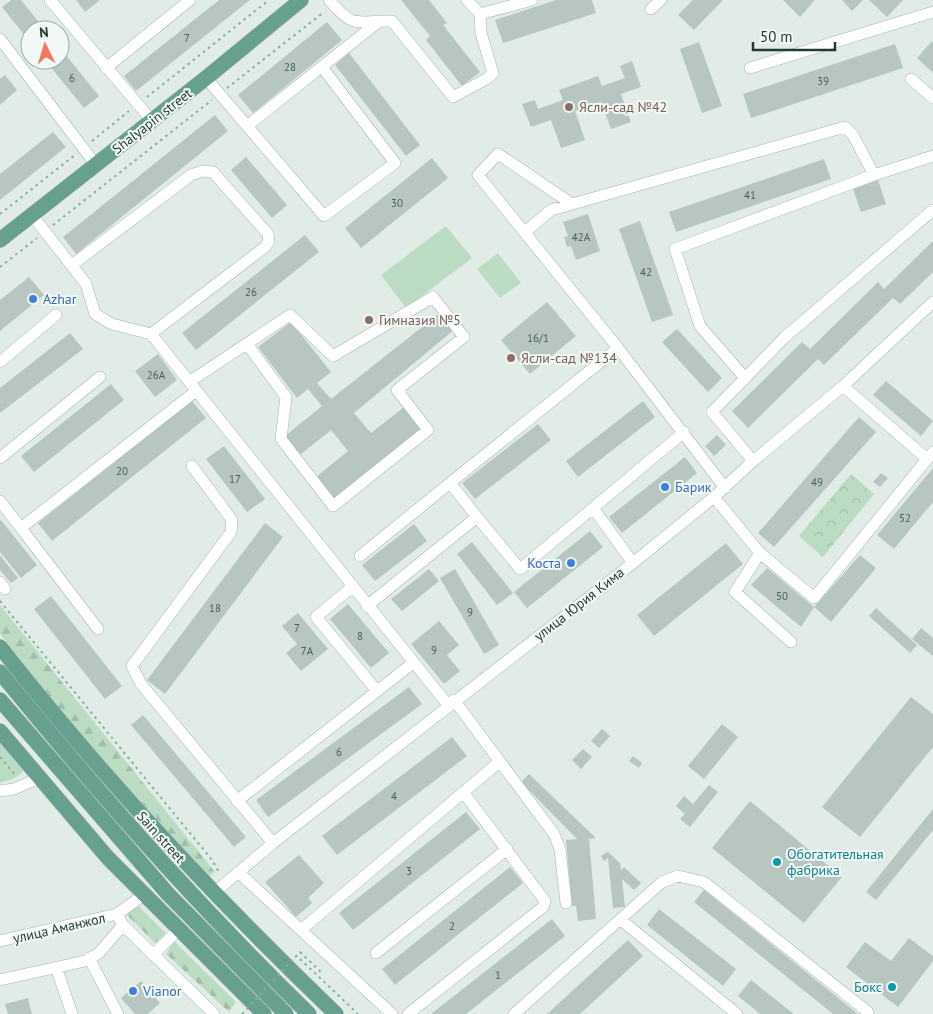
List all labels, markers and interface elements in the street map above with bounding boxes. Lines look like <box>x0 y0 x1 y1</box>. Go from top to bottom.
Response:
north arrow <box>20 20 70 70</box>
scale bar <box>753 20 836 52</box>
text: N <box>38 23 49 41</box>
text: 50 m <box>760 27 793 46</box>
house number: 7 <box>184 31 190 45</box>
house number: 28 <box>284 60 296 74</box>
house number: 6 <box>69 71 75 85</box>
house number: 39 <box>817 74 829 88</box>
street label: Shalyapin street <box>108 84 196 158</box>
place label: Ясли-сад №42 <box>579 98 667 116</box>
marker: Ясли-сад №42 <box>563 101 575 113</box>
house number: 41 <box>744 188 756 202</box>
house number: 30 <box>391 196 403 210</box>
house number: 42А <box>572 230 591 244</box>
house number: 42 <box>640 265 652 279</box>
house number: 26 <box>245 285 257 299</box>
place label: Azhar <box>43 290 77 308</box>
marker: Azhar <box>27 293 39 305</box>
place label: Гимназия №5 <box>379 311 461 329</box>
marker: Гимназия №5 <box>363 314 375 326</box>
house number: 16/1 <box>527 331 549 345</box>
place label: Ясли-сад №134 <box>521 349 617 367</box>
marker: Ясли-сад №134 <box>505 352 517 364</box>
house number: 26А <box>147 368 166 382</box>
house number: 20 <box>116 464 128 478</box>
house number: 17 <box>229 472 241 486</box>
house number: 49 <box>811 475 823 489</box>
place label: Барик <box>675 478 712 496</box>
marker: Барик <box>659 481 671 493</box>
house number: 52 <box>899 511 911 525</box>
place label: Коста <box>527 554 561 572</box>
marker: Коста <box>565 557 577 569</box>
street label: улица Юрия Кима <box>530 563 628 645</box>
house number: 50 <box>776 589 788 603</box>
house number: 18 <box>209 601 221 615</box>
house number: 9 <box>467 605 473 619</box>
house number: 7 <box>294 621 300 635</box>
house number: 8 <box>357 629 363 643</box>
house number: 9 <box>431 643 437 657</box>
house number: 7А <box>301 644 314 658</box>
house number: 6 <box>336 745 342 759</box>
house number: 4 <box>391 789 397 803</box>
street label: Sain street <box>133 807 189 867</box>
place label: Обогатительная фабрика <box>787 845 884 879</box>
marker: Обогатительная фабрика <box>771 856 783 868</box>
house number: 3 <box>406 864 412 878</box>
street label: улица Аманжол <box>11 909 107 947</box>
house number: 2 <box>449 919 455 933</box>
house number: 1 <box>495 968 501 982</box>
place label: Бокс <box>854 978 882 996</box>
marker: Бокс <box>886 981 898 993</box>
place label: Vianor <box>142 982 182 1000</box>
marker: Vianor <box>127 985 139 997</box>

